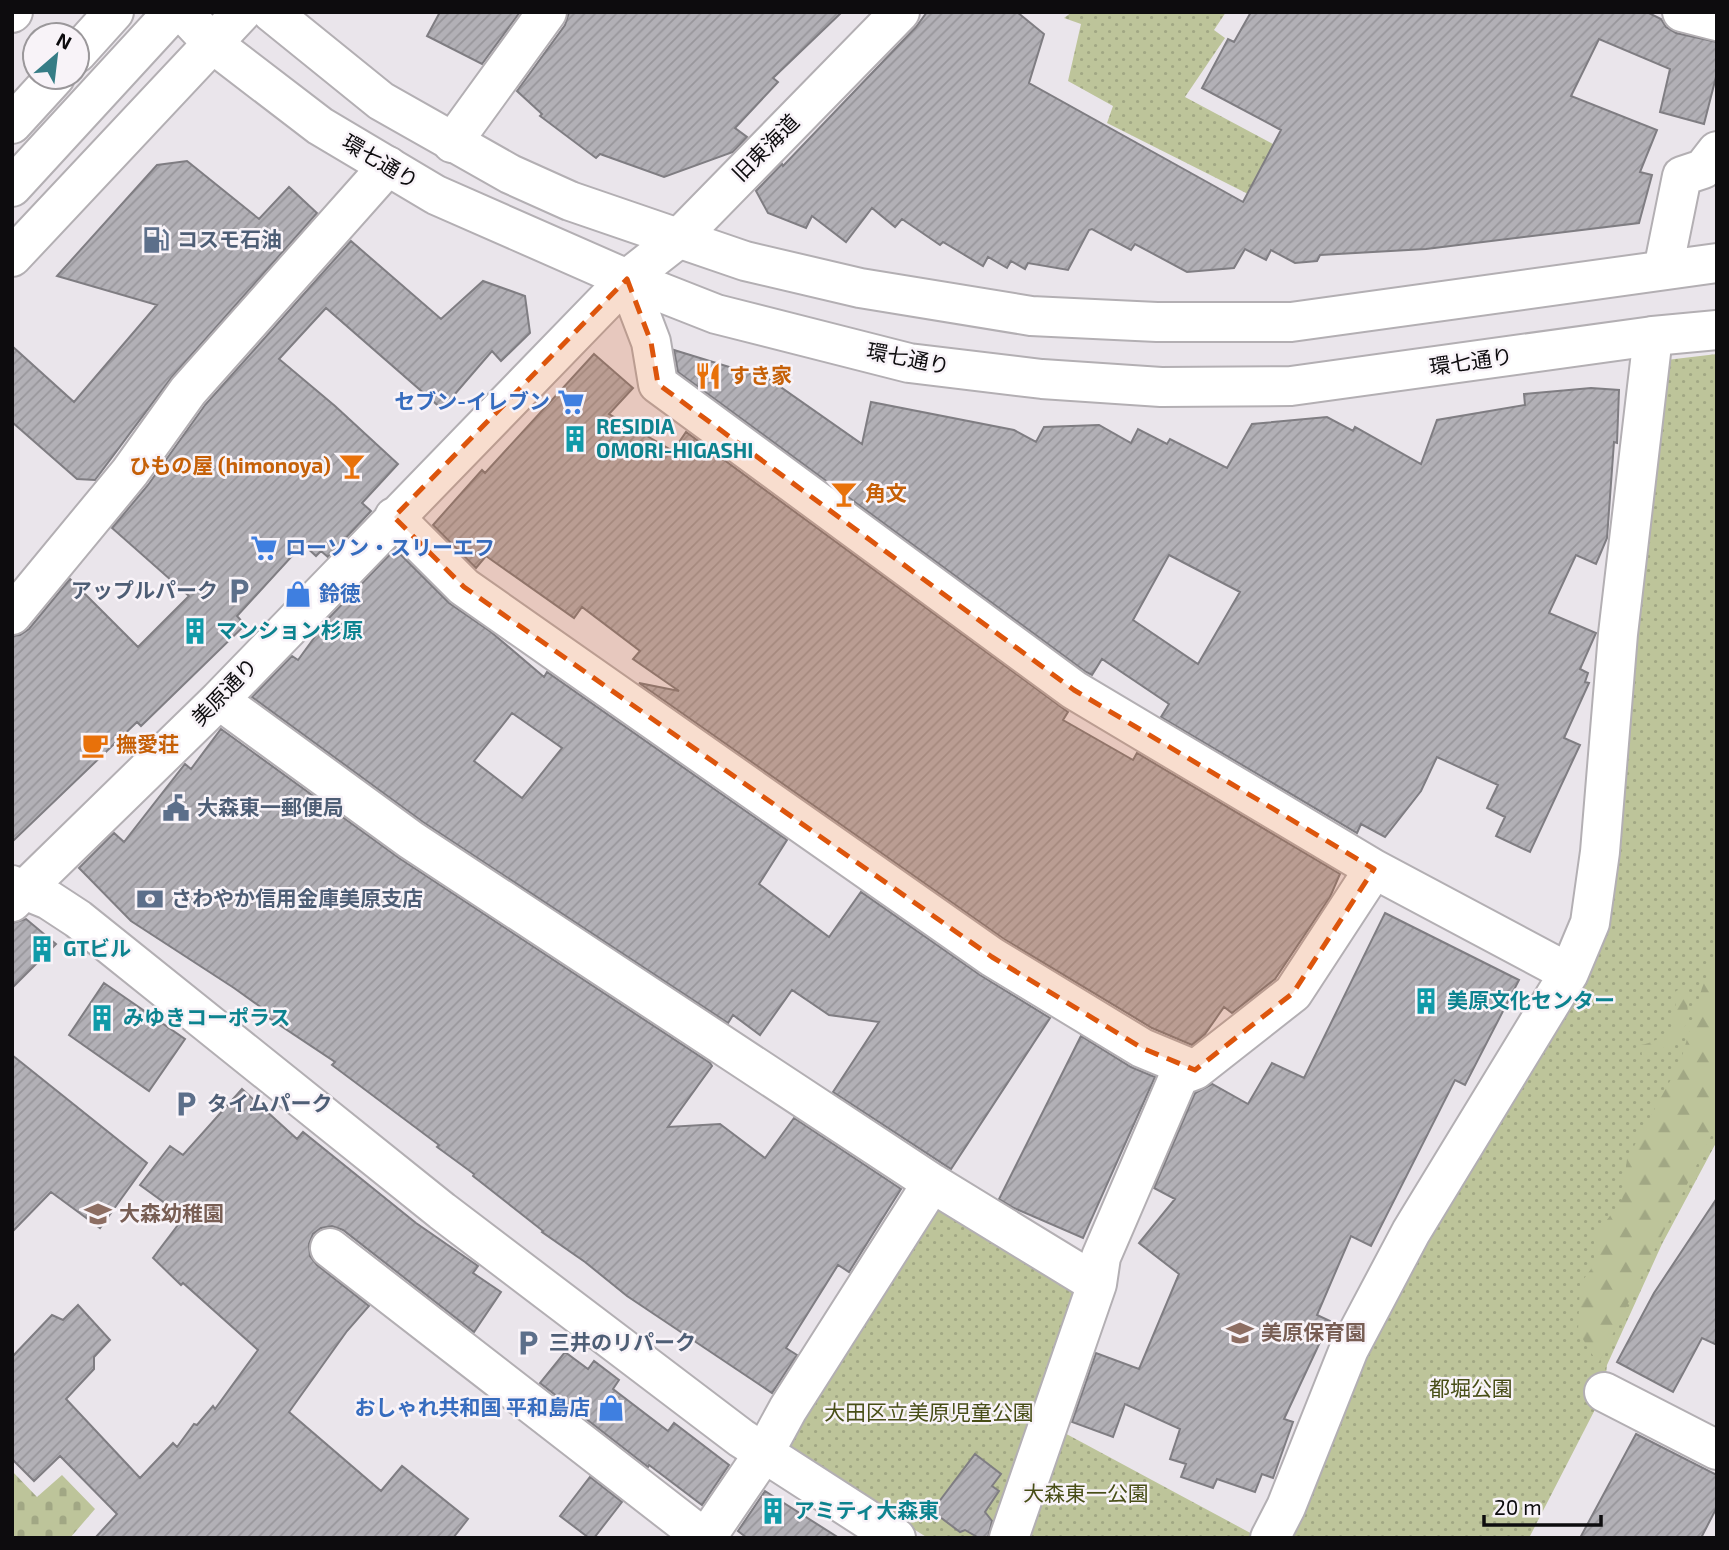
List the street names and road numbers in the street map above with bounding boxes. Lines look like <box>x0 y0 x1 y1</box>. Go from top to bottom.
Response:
street label: 旧東海道 <box>726 108 803 185</box>
street label: 環七通り <box>338 128 423 193</box>
street label: 環七通り <box>865 337 952 378</box>
street label: 環七通り <box>1427 342 1514 379</box>
street label: 美原通り <box>186 652 262 730</box>

